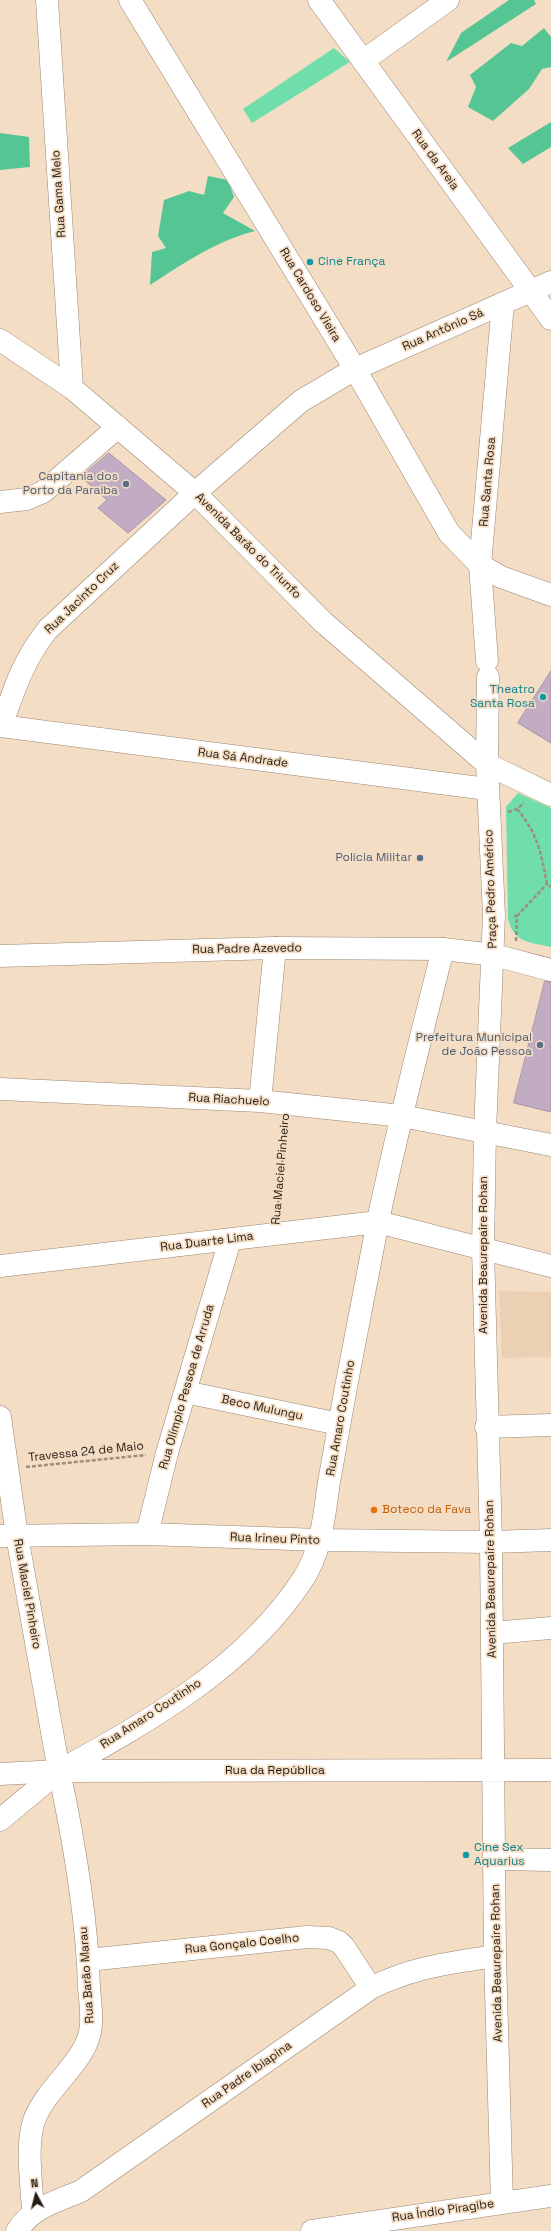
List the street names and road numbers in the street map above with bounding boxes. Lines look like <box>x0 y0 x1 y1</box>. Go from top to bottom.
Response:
street label: Rua da Areia <box>408 127 462 193</box>
street label: Rua Gama Melo <box>49 150 69 238</box>
street label: Rua Cardoso Vieira <box>276 245 344 345</box>
street label: Rua Antônio Sá <box>400 306 486 354</box>
street label: Rua Santa Rosa <box>477 437 499 527</box>
street label: Avenida Barão do Triunfo <box>192 490 304 602</box>
street label: Rua Jacinto Cruz <box>42 559 122 637</box>
street label: Rua Sá Andrade <box>197 745 289 771</box>
street label: Praça Pedro Américo <box>482 829 500 949</box>
street label: Rua Padre Azevedo <box>192 941 302 957</box>
street label: Rua Riachuelo <box>188 1091 270 1109</box>
street label: Rua Maciel Pinheiro <box>269 1113 293 1225</box>
street label: Avenida Beaurepaire Rohan <box>477 1176 491 1334</box>
street label: Rua Duarte Lima <box>160 1229 254 1255</box>
street label: Rua Olímpio Pessoa de Arruda <box>157 1303 217 1471</box>
street label: Rua Amaro Coutinho <box>324 1359 358 1477</box>
street label: Beco Mulungu <box>220 1392 304 1424</box>
street label: Travessa 24 de Maio <box>28 1439 144 1465</box>
street label: Avenida Beaurepaire Rohan <box>482 1500 500 1658</box>
street label: Rua Irineu Pinto <box>230 1530 320 1548</box>
street label: Rua Maciel Pinheiro <box>10 1538 44 1650</box>
street label: Rua Amaro Coutinho <box>98 1676 204 1752</box>
street label: Rua da República <box>225 1764 325 1778</box>
street label: Avenida Beaurepaire Rohan <box>488 1884 506 2042</box>
street label: Rua Barão Marau <box>76 1926 98 2024</box>
street label: Rua Gonçalo Coelho <box>184 1931 300 1957</box>
street label: Rua Padre Ibiapina <box>199 2039 295 2111</box>
street label: Rua Índio Piragibe <box>391 2197 495 2225</box>

